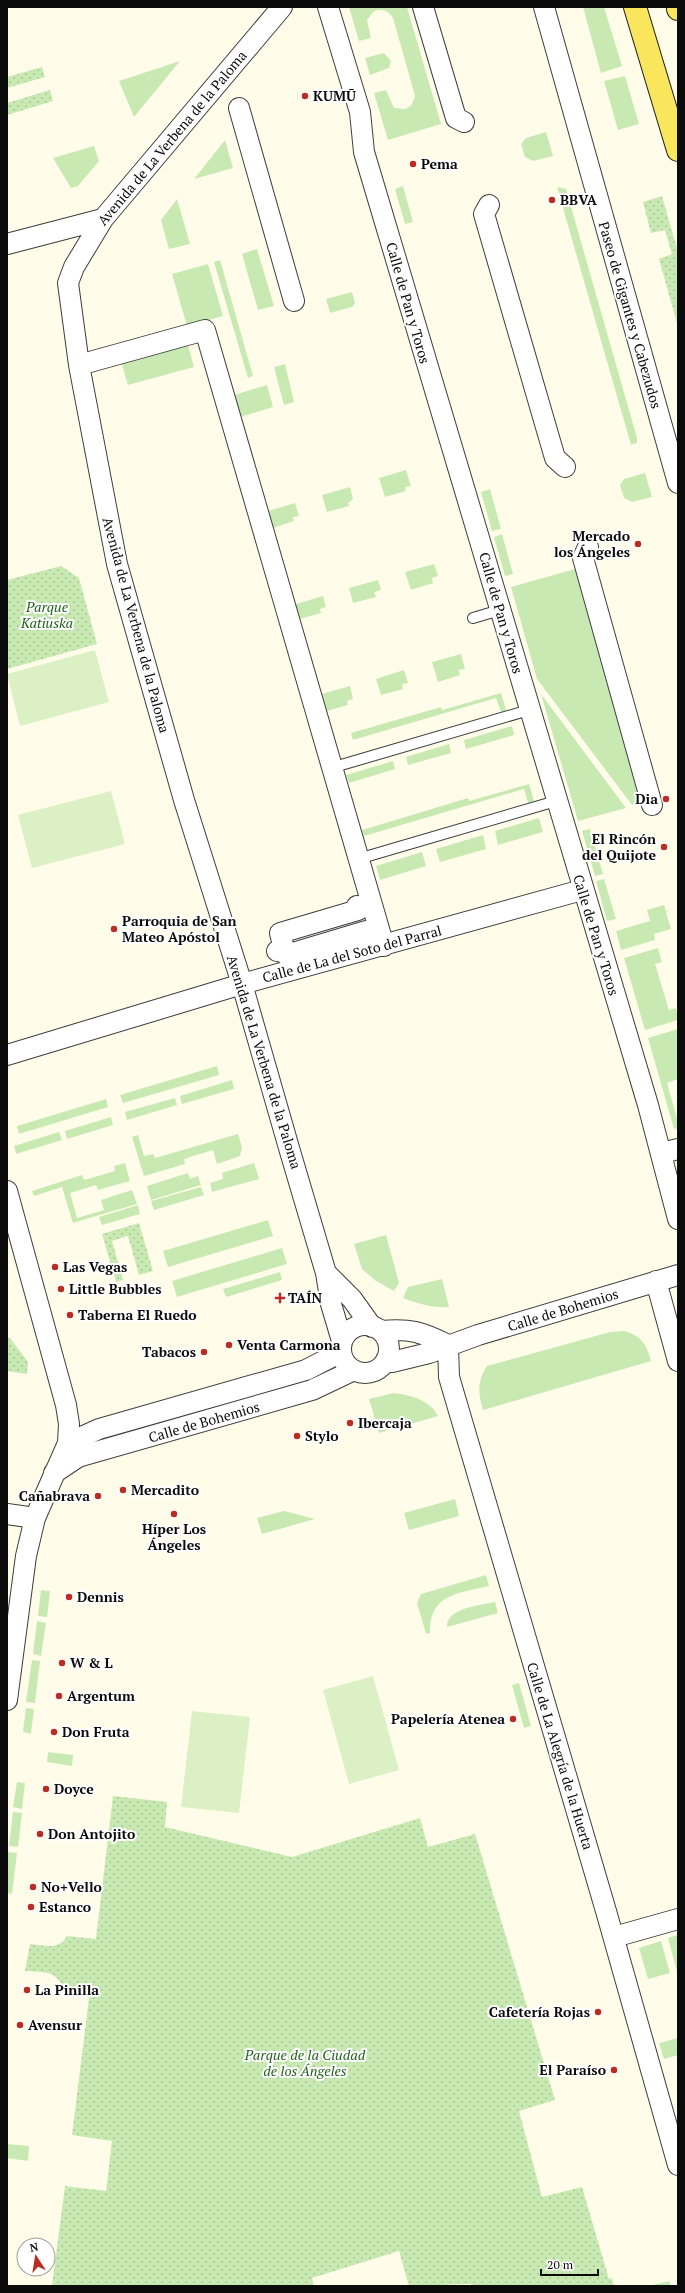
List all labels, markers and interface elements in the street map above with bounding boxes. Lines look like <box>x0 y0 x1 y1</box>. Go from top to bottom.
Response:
street label: Avenida de La Verbena de la Paloma <box>93 46 250 229</box>
place label: KUMŪ <box>313 86 356 105</box>
marker: KUMŪ <box>300 91 310 101</box>
place label: Pema <box>421 154 458 173</box>
marker: Pema <box>408 159 418 169</box>
place label: BBVA <box>560 190 598 209</box>
marker: BBVA <box>547 195 557 205</box>
street label: Paseo de Gigantes y Cabezudos <box>595 219 666 411</box>
street label: Calle de Pan y Toros <box>382 240 435 366</box>
street label: Avenida de La Verbena de la Paloma <box>98 515 174 735</box>
place label: Mercado los Ángeles <box>554 526 630 561</box>
marker: Mercado los Ángeles <box>633 539 643 549</box>
street label: Calle de Pan y Toros <box>475 550 528 676</box>
park label: Parque Katiuska <box>20 597 73 632</box>
place label: Dia <box>635 789 658 808</box>
marker: Dia <box>661 794 671 804</box>
place label: El Rincón del Quijote <box>582 829 656 864</box>
marker: El Rincón del Quijote <box>659 842 669 852</box>
street label: Calle de Pan y Toros <box>569 872 624 998</box>
place label: Parroquia de San Mateo Apóstol <box>122 911 237 946</box>
street label: Calle de La del Soto del Parral <box>260 920 444 987</box>
marker: Parroquia de San Mateo Apóstol <box>109 924 119 934</box>
street label: Avenida de La Verbena de la Paloma <box>223 953 306 1171</box>
place label: Las Vegas <box>63 1257 127 1276</box>
marker: Las Vegas <box>50 1262 60 1272</box>
place label: Little Bubbles <box>69 1279 162 1298</box>
marker: Little Bubbles <box>56 1284 66 1294</box>
street label: Calle de Bohemios <box>505 1284 621 1335</box>
place label: TAÍN <box>288 1288 322 1307</box>
marker: TAÍN <box>275 1293 285 1303</box>
place label: Taberna El Ruedo <box>78 1305 197 1324</box>
marker: Taberna El Ruedo <box>65 1310 75 1320</box>
place label: Venta Carmona <box>237 1335 341 1354</box>
marker: Venta Carmona <box>224 1340 234 1350</box>
place label: Tabacos <box>142 1342 196 1361</box>
marker: Tabacos <box>199 1347 209 1357</box>
street label: Calle de Bohemios <box>146 1397 262 1446</box>
place label: Ibercaja <box>358 1413 412 1432</box>
marker: Ibercaja <box>345 1418 355 1428</box>
place label: Stylo <box>305 1426 339 1445</box>
marker: Stylo <box>292 1431 302 1441</box>
place label: Mercadito <box>131 1480 199 1499</box>
marker: Mercadito <box>118 1485 128 1495</box>
place label: Cañabrava <box>19 1486 90 1505</box>
marker: Cañabrava <box>93 1491 103 1501</box>
marker: Híper Los Ángeles <box>169 1509 179 1519</box>
place label: Híper Los Ángeles <box>142 1519 206 1554</box>
place label: Dennis <box>77 1587 124 1606</box>
marker: Dennis <box>64 1592 74 1602</box>
place label: W & L <box>70 1653 113 1672</box>
marker: W & L <box>57 1658 67 1668</box>
street label: Calle de La Alegría de la Huerta <box>523 1660 598 1852</box>
place label: Argentum <box>67 1686 135 1705</box>
marker: Argentum <box>54 1691 64 1701</box>
place label: Papelería Atenea <box>391 1709 505 1728</box>
marker: Papelería Atenea <box>508 1714 518 1724</box>
place label: Don Fruta <box>62 1722 130 1741</box>
marker: Don Fruta <box>49 1727 59 1737</box>
place label: Doyce <box>54 1779 94 1798</box>
marker: Doyce <box>41 1784 51 1794</box>
place label: Don Antojito <box>48 1824 135 1843</box>
marker: Don Antojito <box>35 1829 45 1839</box>
place label: No+Vello <box>41 1877 102 1896</box>
marker: No+Vello <box>28 1882 38 1892</box>
place label: Estanco <box>39 1897 91 1916</box>
marker: Estanco <box>26 1902 36 1912</box>
place label: La Pinilla <box>35 1980 99 1999</box>
marker: La Pinilla <box>22 1985 32 1995</box>
place label: Cafetería Rojas <box>489 2002 590 2021</box>
marker: Cafetería Rojas <box>593 2007 603 2017</box>
place label: Avensur <box>28 2015 82 2034</box>
marker: Avensur <box>15 2020 25 2030</box>
park label: Parque de la Ciudad de los Ángeles <box>244 2045 366 2080</box>
place label: El Paraíso <box>539 2060 606 2079</box>
marker: El Paraíso <box>609 2065 619 2075</box>
north arrow <box>16 2237 56 2277</box>
text: N <box>28 2239 40 2255</box>
scale bar <box>541 2251 598 2277</box>
text: 20 m <box>547 2257 574 2272</box>

